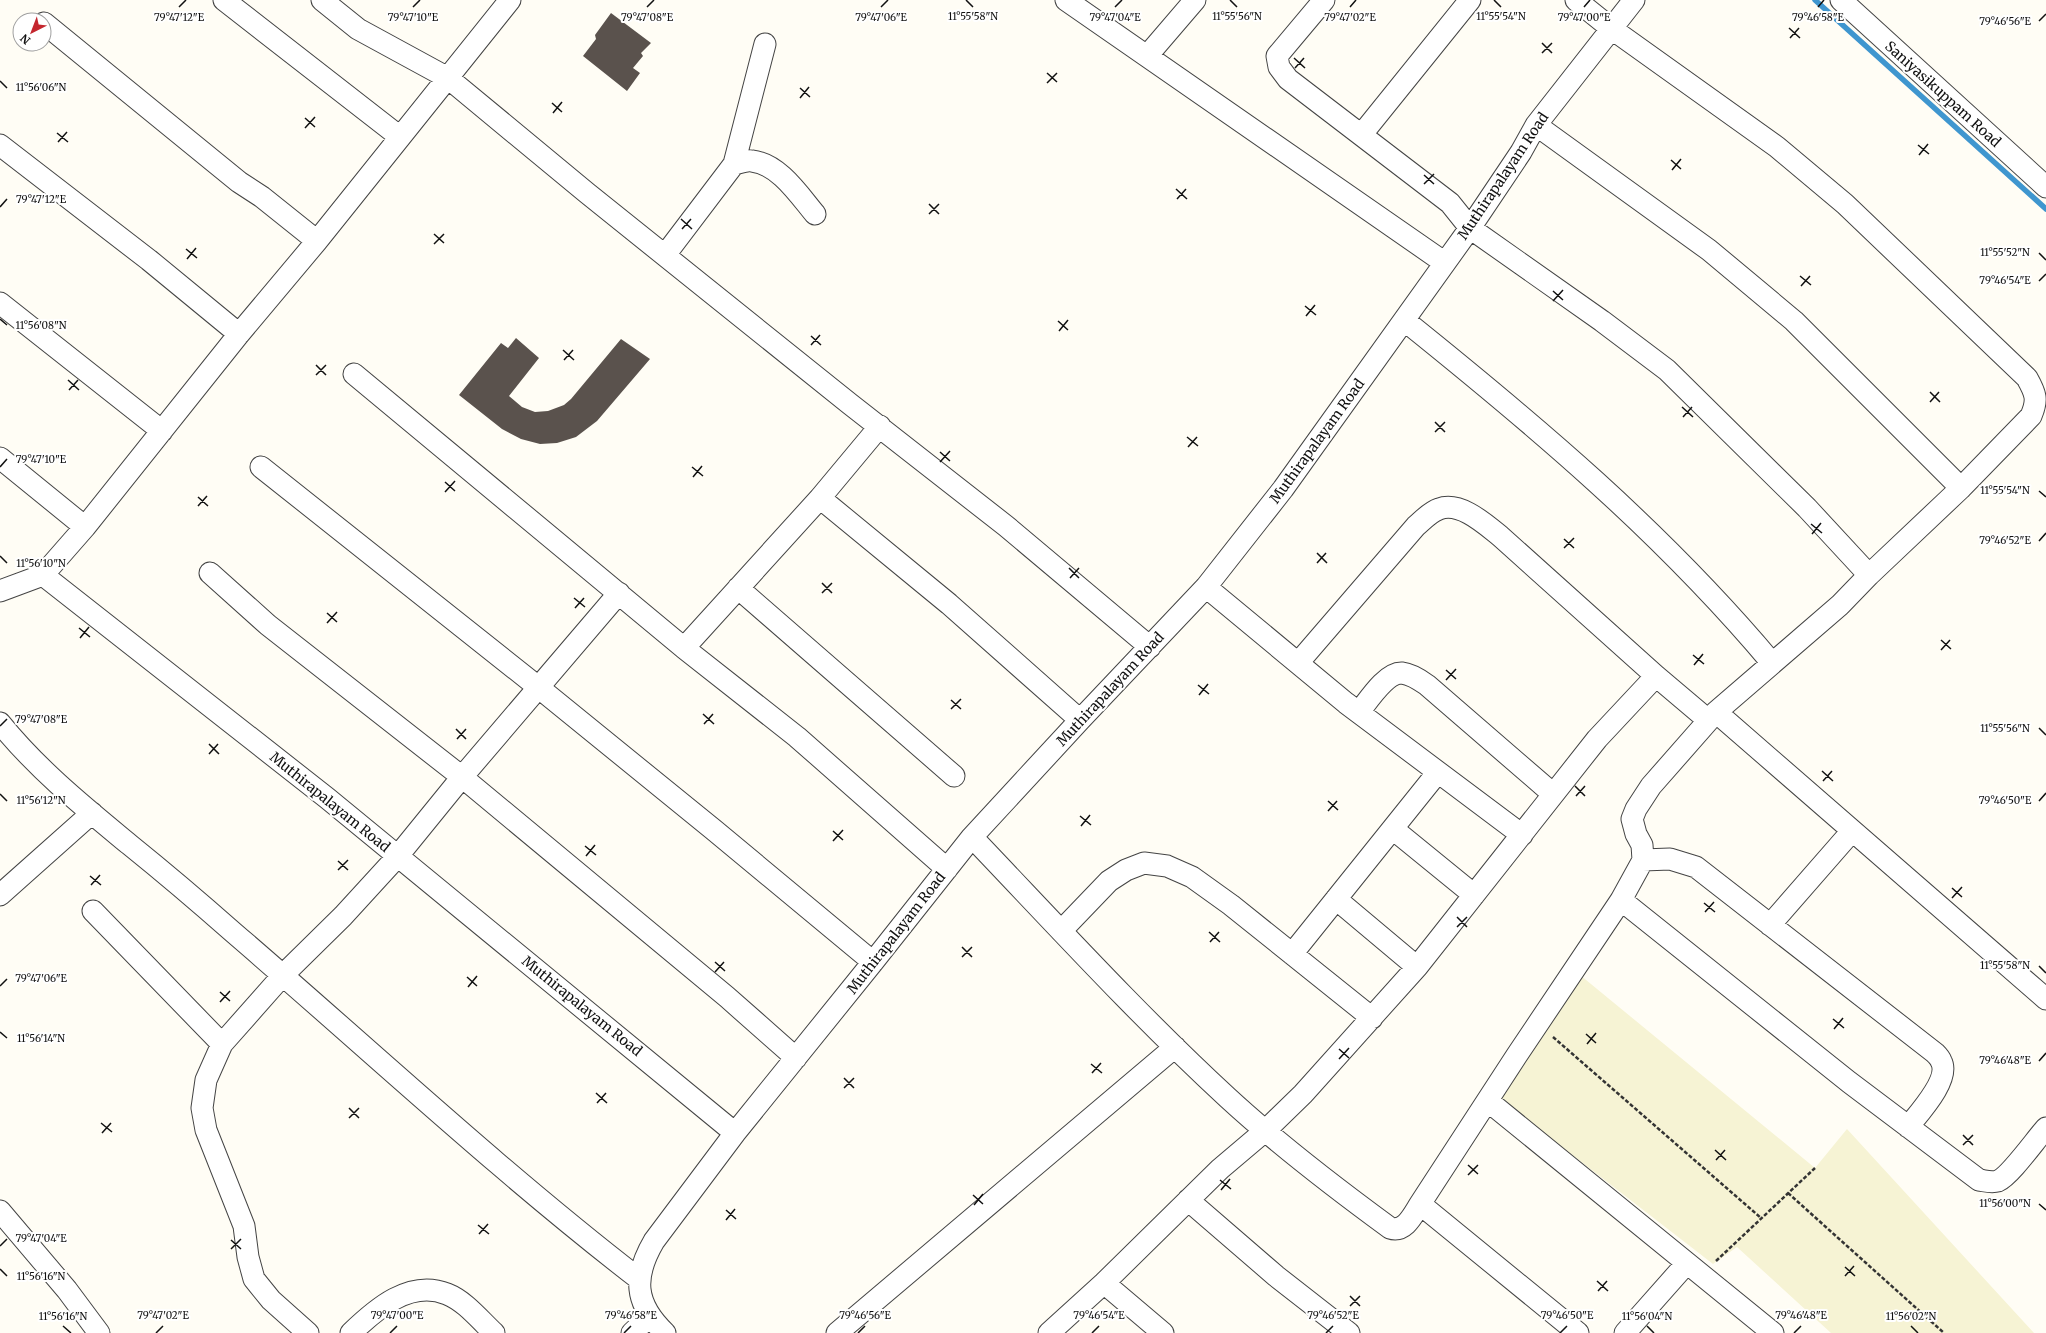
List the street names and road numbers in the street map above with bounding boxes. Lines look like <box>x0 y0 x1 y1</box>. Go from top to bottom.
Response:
street label: Saniyasikuppam Road <box>1881 37 2005 151</box>
street label: Muthirapalayam Road <box>1454 109 1553 243</box>
street label: Muthirapalayam Road <box>1266 375 1369 507</box>
street label: Muthirapalayam Road <box>1052 628 1168 750</box>
street label: Muthirapalayam Road <box>266 748 394 856</box>
street label: Muthirapalayam Road <box>843 868 949 997</box>
street label: Muthirapalayam Road <box>518 952 646 1060</box>

